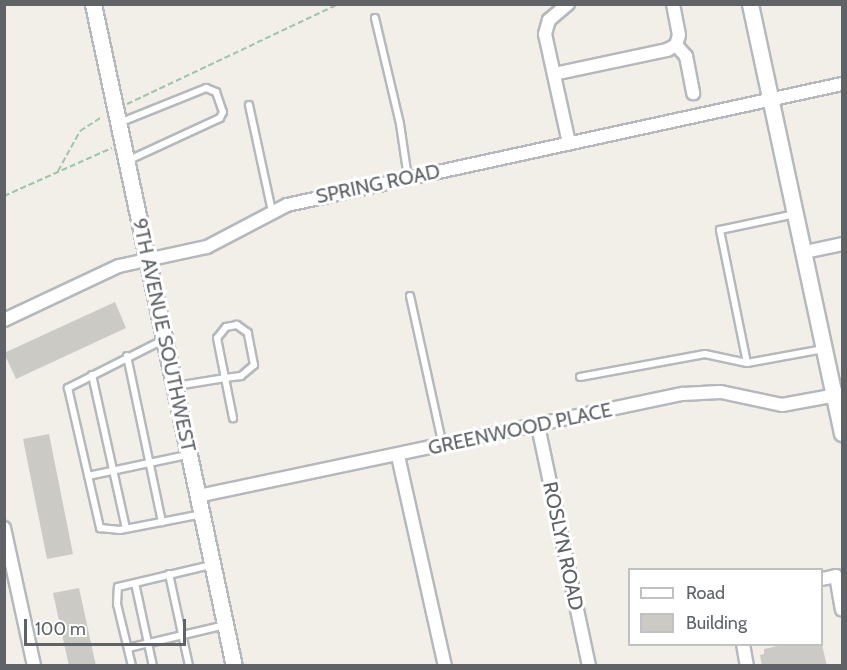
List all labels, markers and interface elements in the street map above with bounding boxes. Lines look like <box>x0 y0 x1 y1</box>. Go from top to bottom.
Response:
street label: SPRING ROAD <box>314 159 442 209</box>
street label: 9TH AVENUE SOUTHWEST <box>128 216 200 454</box>
street label: GREENWOOD PLACE <box>426 398 614 460</box>
street label: ROSLYN ROAD <box>538 479 588 613</box>
legend <box>628 568 823 646</box>
text: Road <box>686 582 725 604</box>
scale bar <box>27 607 189 645</box>
text: Building <box>686 612 747 634</box>
text: 100 m <box>35 618 86 640</box>

